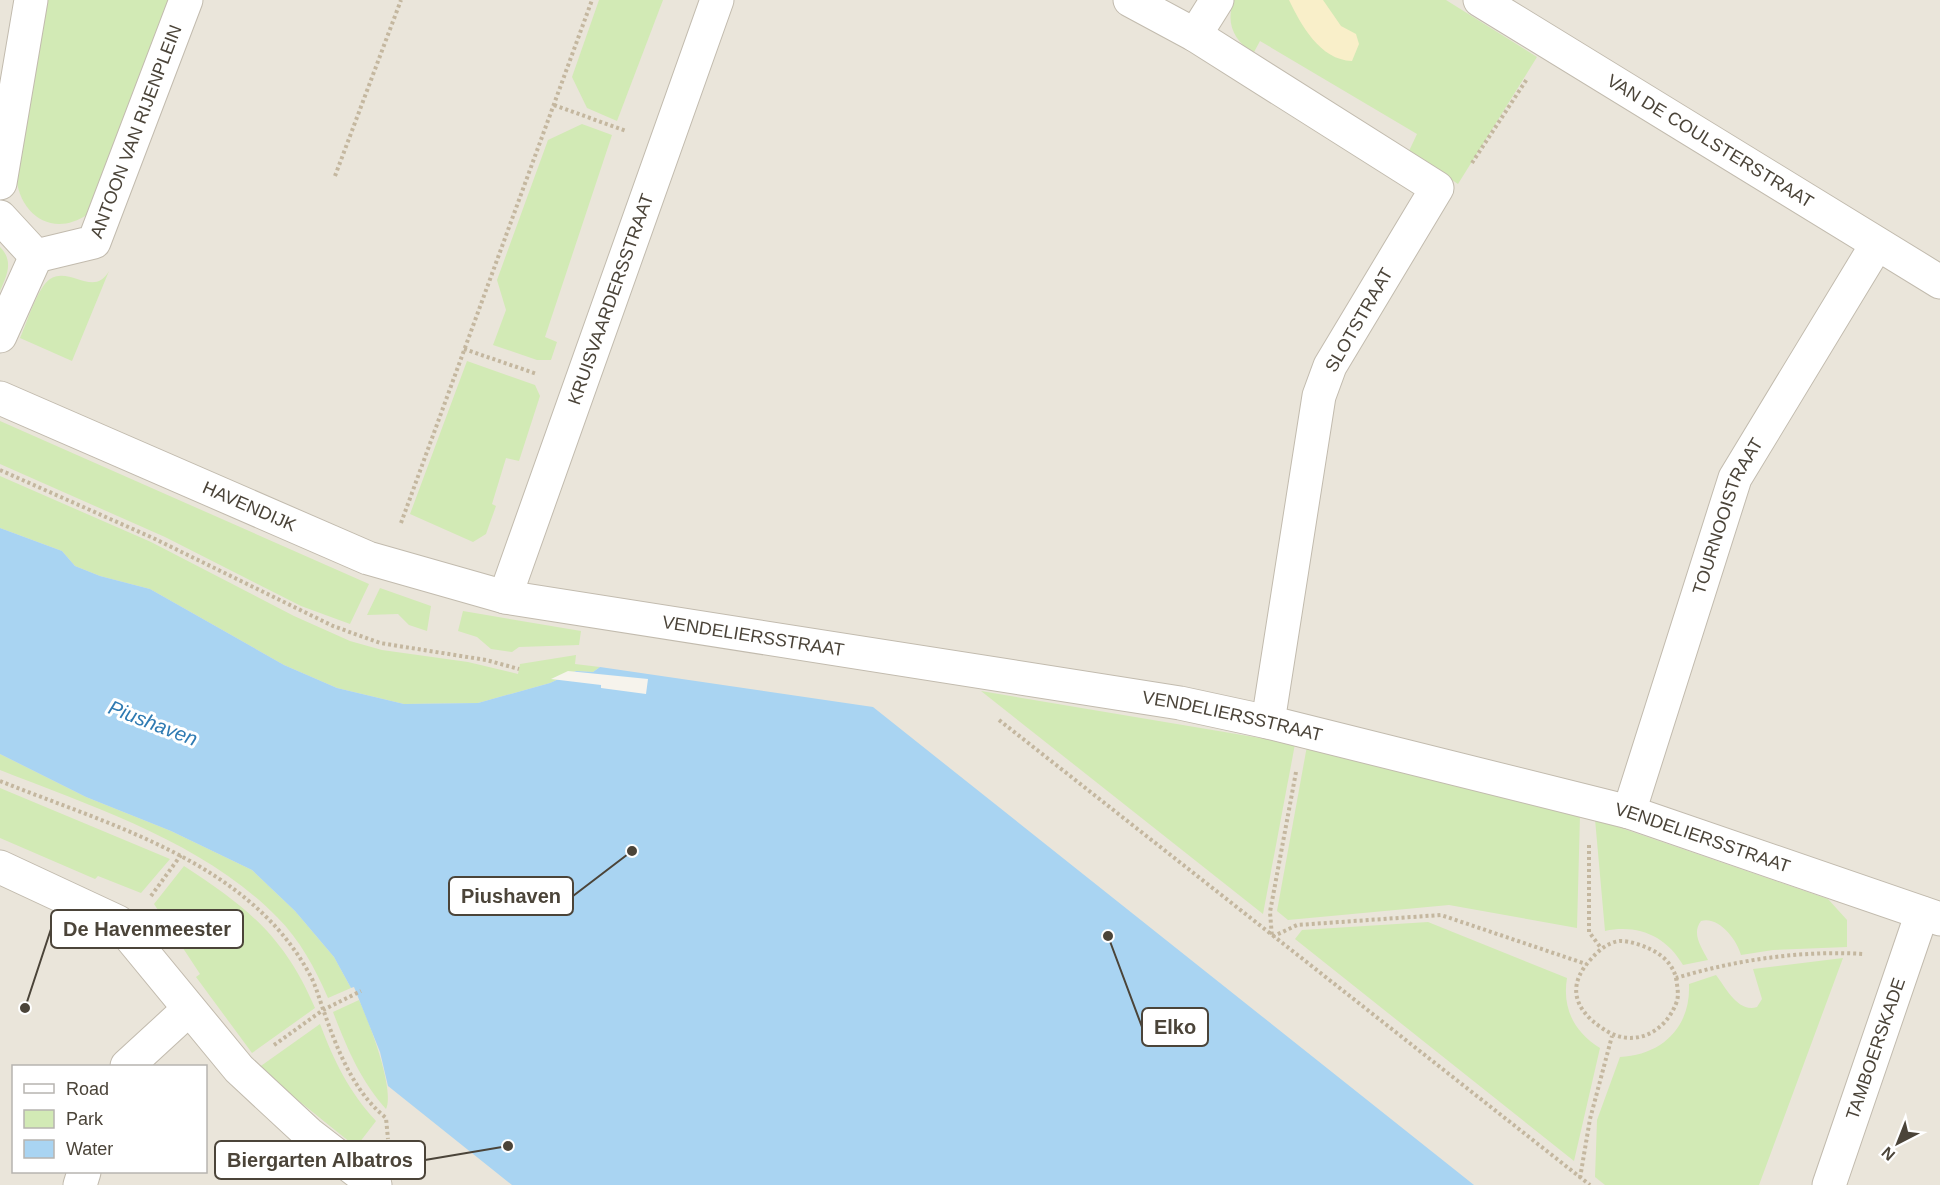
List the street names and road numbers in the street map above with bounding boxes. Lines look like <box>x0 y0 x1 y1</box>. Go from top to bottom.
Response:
street label: ANTOON VAN RIJENPLEIN <box>86 22 186 241</box>
street label: VAN DE COULSTERSTRAAT <box>1603 70 1817 212</box>
street label: KRUISVAARDERSSTRAAT <box>564 191 657 407</box>
street label: SLOTSTRAAT <box>1321 264 1397 376</box>
street label: TOURNOOISTRAAT <box>1689 435 1767 597</box>
street label: HAVENDIJK <box>200 477 299 536</box>
street label: VENDELIERSSTRAAT <box>661 612 846 660</box>
street label: VENDELIERSSTRAAT <box>1141 687 1325 745</box>
street label: VENDELIERSSTRAAT <box>1613 799 1793 877</box>
street label: TAMBOERSKADE <box>1842 975 1909 1122</box>

